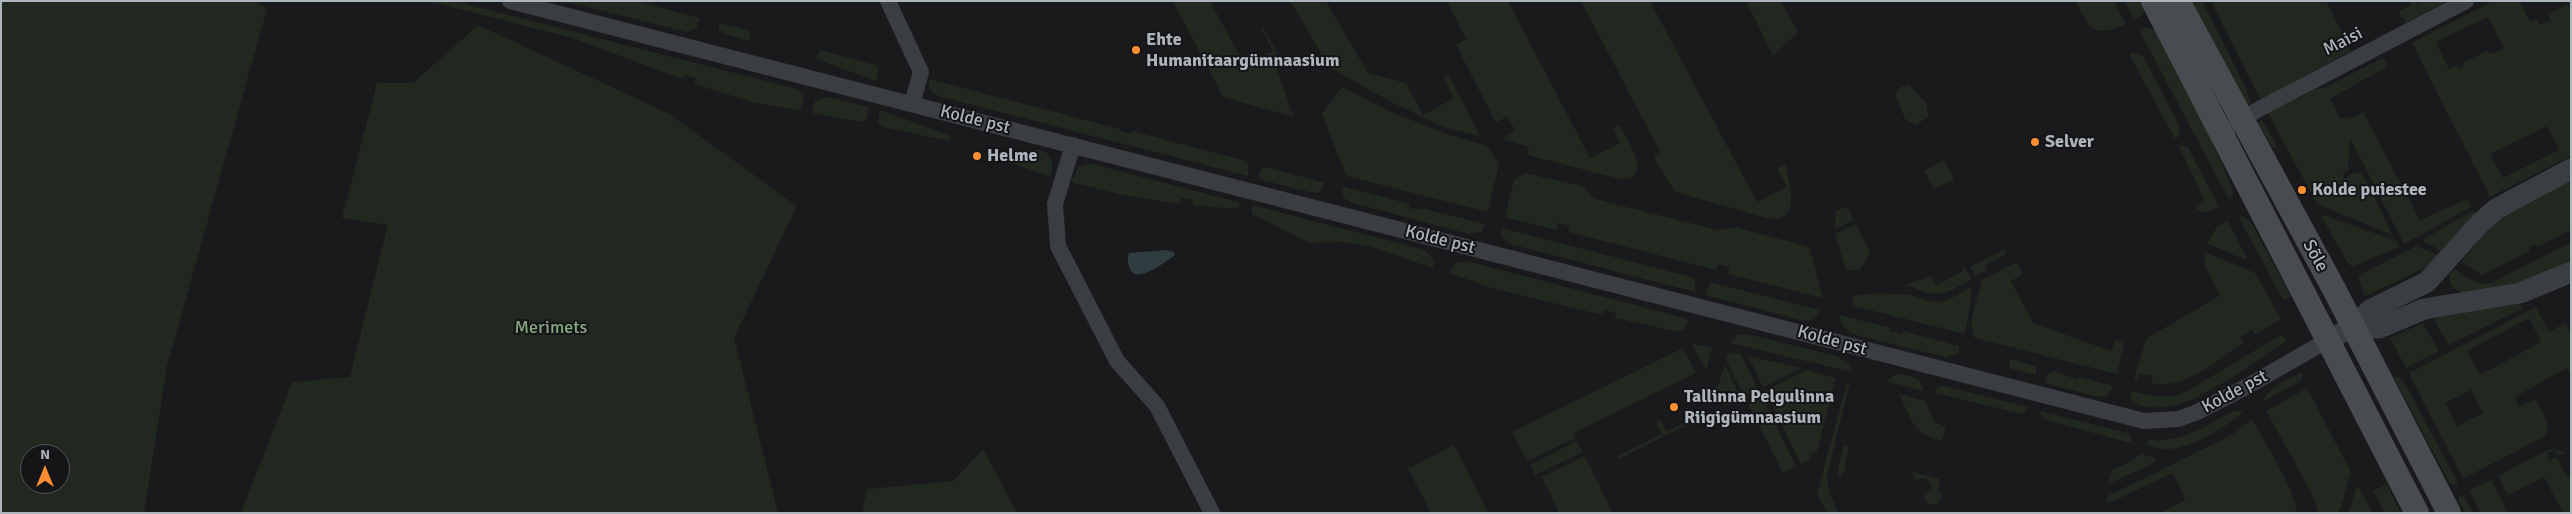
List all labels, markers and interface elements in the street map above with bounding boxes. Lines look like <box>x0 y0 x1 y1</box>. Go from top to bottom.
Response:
street label: Maisi <box>2320 23 2366 61</box>
place label: Ehte Humanitaargümnaasium <box>1146 29 1340 72</box>
marker: Ehte Humanitaargümnaasium <box>1130 44 1142 56</box>
street label: Kolde pst <box>938 101 1012 139</box>
place label: Selver <box>2045 131 2094 153</box>
marker: Selver <box>2029 136 2041 148</box>
place label: Helme <box>987 145 1037 167</box>
marker: Helme <box>971 150 983 162</box>
place label: Kolde puiestee <box>2312 179 2427 201</box>
marker: Kolde puiestee <box>2296 184 2308 196</box>
street label: Kolde pst <box>1403 221 1477 259</box>
street label: Sõle <box>2297 236 2333 276</box>
park label: Merimets <box>515 317 587 339</box>
street label: Kolde pst <box>1795 321 1869 361</box>
street label: Kolde pst <box>2199 366 2271 418</box>
place label: Tallinna Pelgulinna Riigigümnaasium <box>1684 386 1834 428</box>
marker: Tallinna Pelgulinna Riigigümnaasium <box>1668 401 1680 413</box>
north arrow <box>20 444 70 494</box>
text: N <box>40 446 50 463</box>

